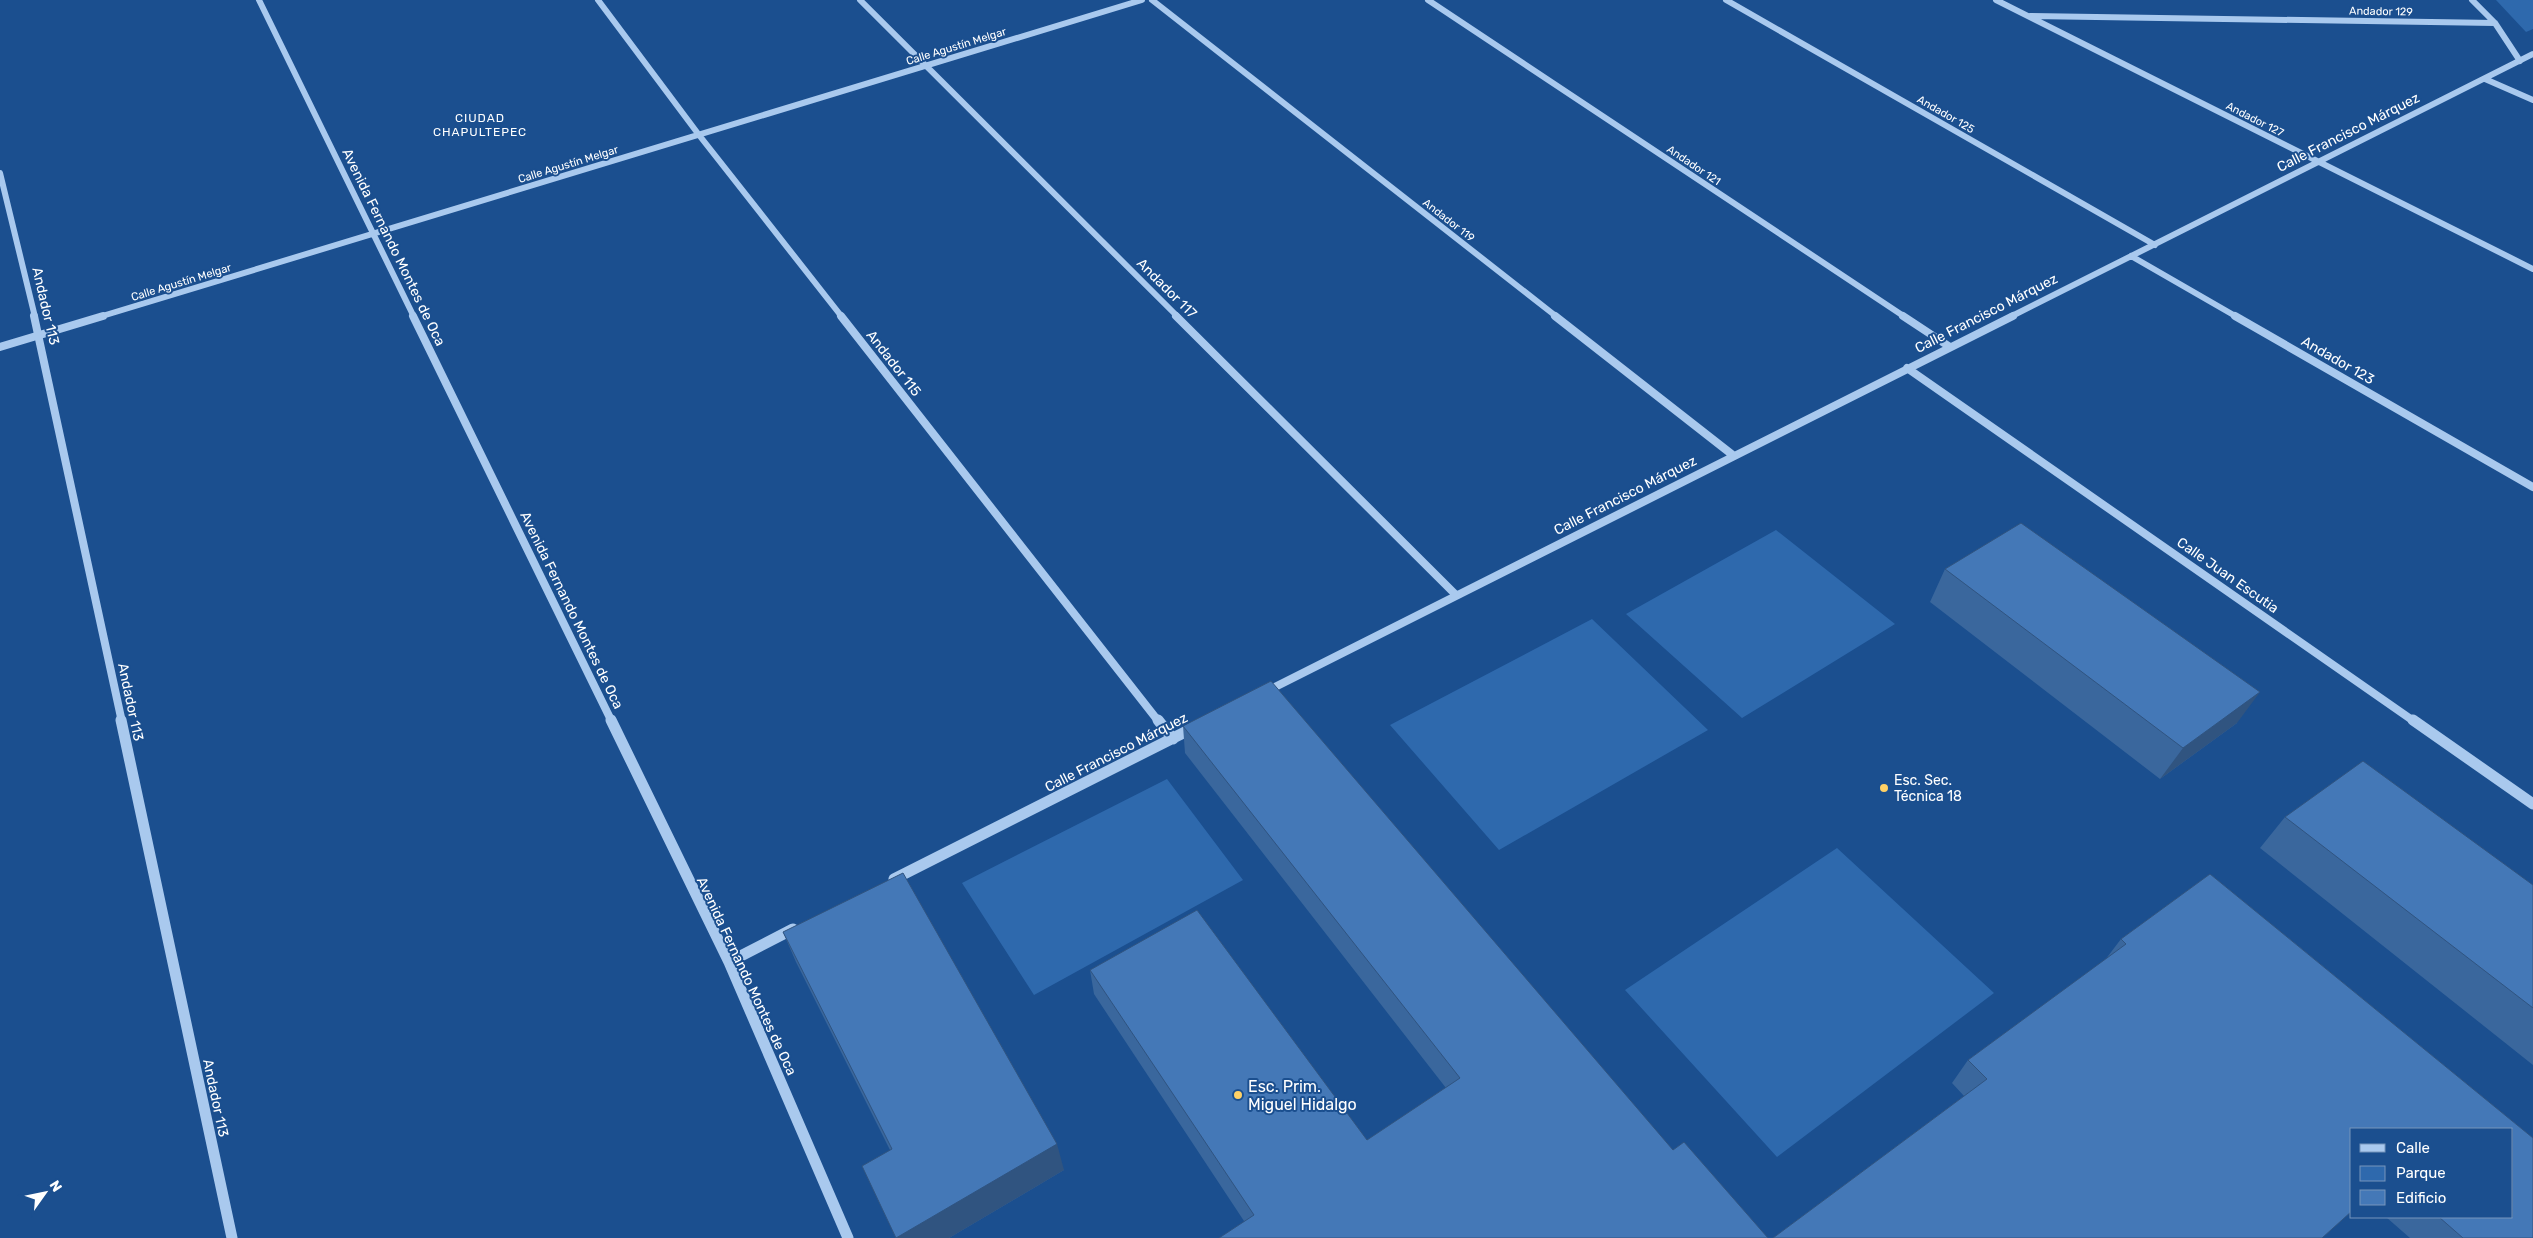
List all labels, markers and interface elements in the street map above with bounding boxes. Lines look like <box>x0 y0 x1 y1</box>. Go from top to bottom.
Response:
street label: Andador 129 <box>2349 4 2413 19</box>
street label: Calle Agustín Melgar <box>904 25 1009 68</box>
street label: Calle Francisco Márquez <box>2274 89 2422 176</box>
street label: Andador 125 <box>1915 93 1977 136</box>
street label: Andador 127 <box>2224 99 2286 140</box>
district label: CIUDAD CHAPULTEPEC <box>433 111 527 139</box>
street label: Calle Agustín Melgar <box>516 143 621 186</box>
street label: Andador 121 <box>1664 143 1723 188</box>
street label: Avenida Fernando Montes de Oca <box>338 146 449 349</box>
street label: Andador 119 <box>1420 196 1477 245</box>
street label: Andador 117 <box>1133 255 1200 322</box>
street label: Calle Agustín Melgar <box>129 261 234 304</box>
street label: Andador 113 <box>28 266 63 347</box>
street label: Calle Francisco Márquez <box>1912 270 2060 357</box>
street label: Andador 115 <box>863 327 925 400</box>
street label: Andador 123 <box>2298 333 2377 388</box>
street label: Calle Francisco Márquez <box>1551 452 1699 539</box>
street label: Avenida Fernando Montes de Oca <box>516 509 627 712</box>
street label: Calle Juan Escutia <box>2174 534 2282 617</box>
street label: Andador 113 <box>114 662 147 743</box>
street label: Calle Francisco Márquez <box>1042 709 1190 796</box>
place label: Esc. Sec. Técnica 18 <box>1894 772 1962 805</box>
marker: Esc. Sec. Técnica 18 <box>1878 782 1890 794</box>
street label: Avenida Fernando Montes de Oca <box>693 874 800 1078</box>
street label: Andador 113 <box>199 1058 232 1139</box>
place label: Esc. Prim. Miguel Hidalgo <box>1248 1077 1357 1114</box>
marker: Esc. Prim. Miguel Hidalgo <box>1232 1089 1244 1101</box>
legend <box>2350 1128 2513 1218</box>
text: Calle <box>2396 1139 2430 1157</box>
text: Parque <box>2396 1164 2446 1182</box>
north arrow <box>20 1168 70 1218</box>
text: N <box>46 1177 65 1195</box>
text: Edificio <box>2396 1189 2446 1207</box>

